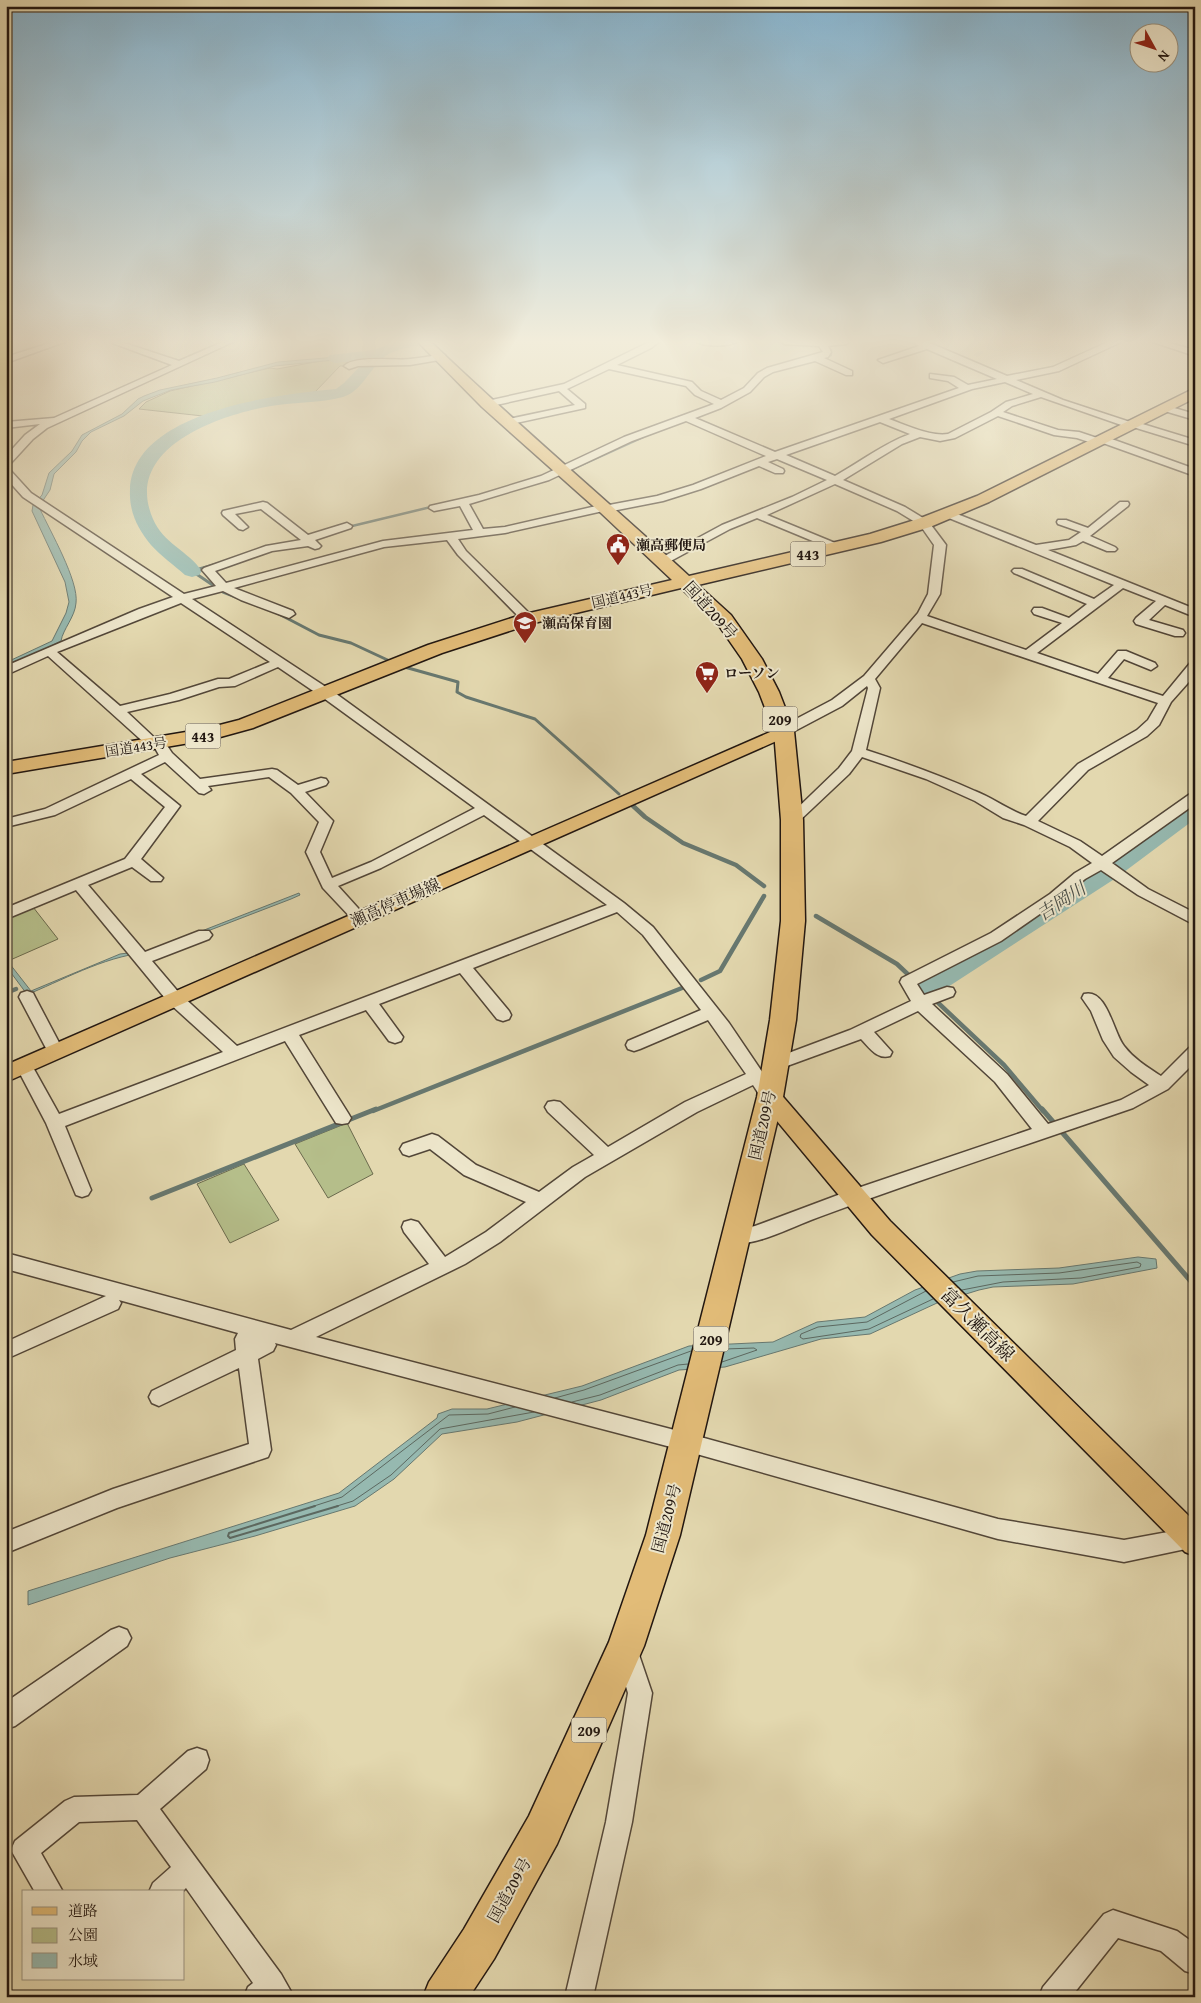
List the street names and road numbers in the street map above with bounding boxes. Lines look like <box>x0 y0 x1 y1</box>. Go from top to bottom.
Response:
road number: 443 <box>790 542 826 566</box>
street label: 国道209号 <box>678 576 744 644</box>
street label: 国道443号 <box>589 579 655 613</box>
road number: 209 <box>762 706 798 732</box>
road number: 443 <box>186 724 220 748</box>
street label: 国道443号 <box>104 732 168 762</box>
street label: 瀬高停車場線 <box>346 872 444 932</box>
street label: 国道209号 <box>742 1088 782 1162</box>
street label: 富久瀬高線 <box>935 1281 1021 1367</box>
road number: 209 <box>694 1326 728 1352</box>
street label: 国道209号 <box>645 1481 687 1555</box>
road number: 209 <box>572 1718 606 1742</box>
street label: 国道209号 <box>481 1853 537 1927</box>

